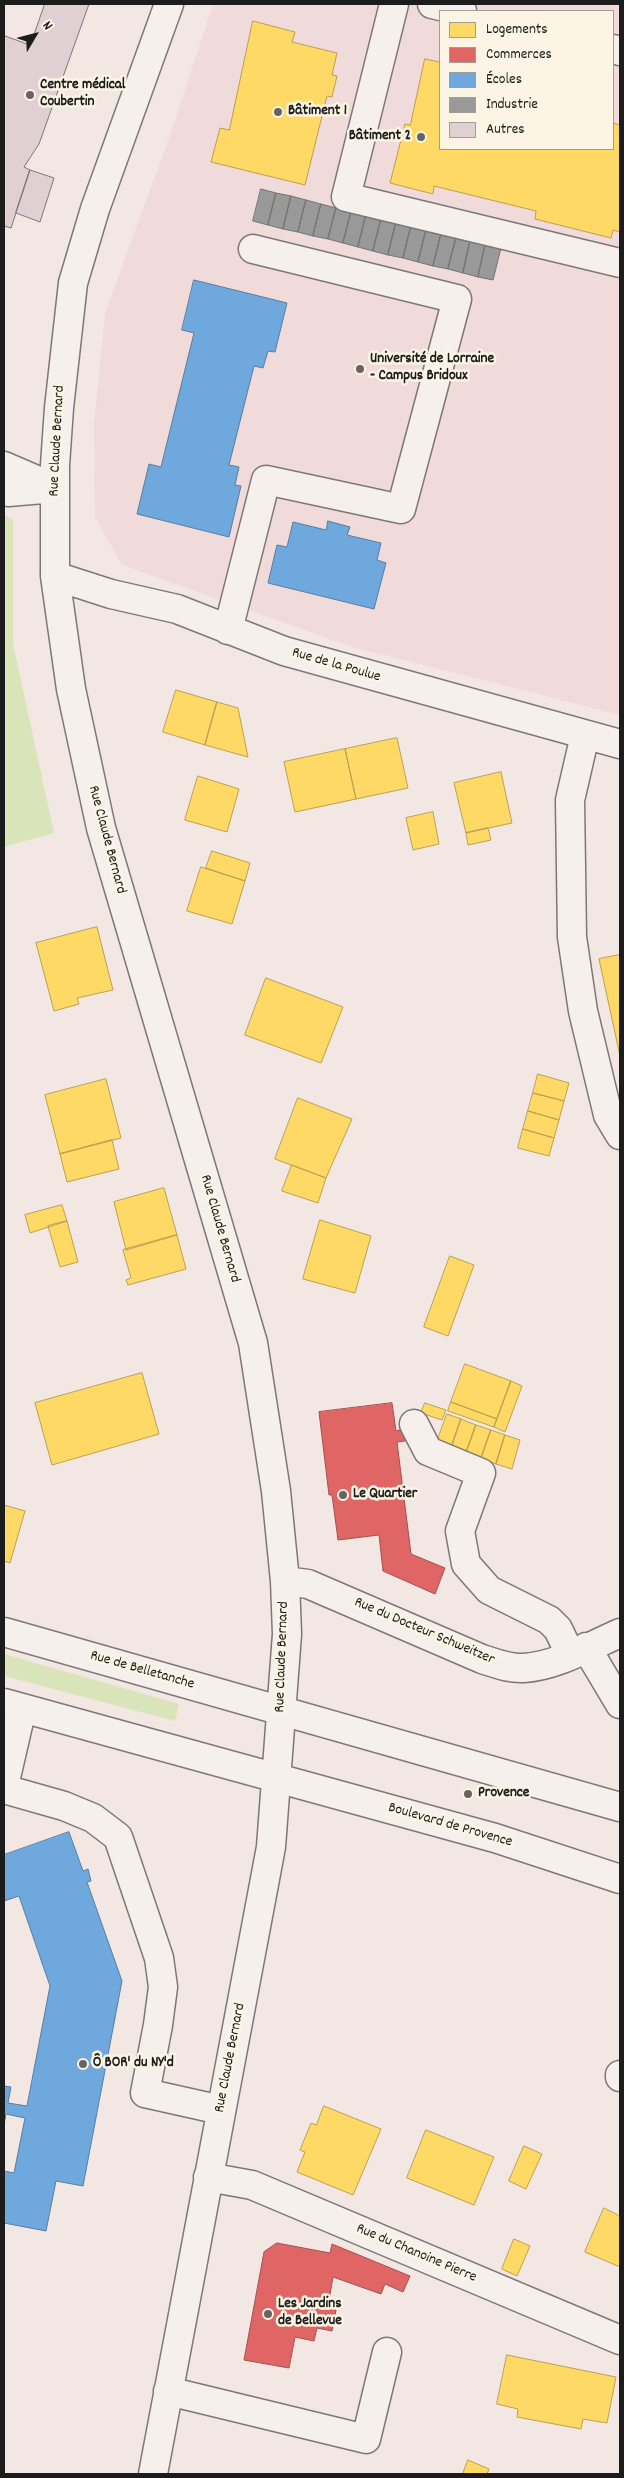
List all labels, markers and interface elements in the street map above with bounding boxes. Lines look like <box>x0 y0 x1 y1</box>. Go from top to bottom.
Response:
north arrow <box>10 10 60 60</box>
legend <box>439 10 614 150</box>
text: N <box>37 17 57 35</box>
text: Logements <box>486 19 548 41</box>
text: Commerces <box>486 44 552 66</box>
text: Écoles <box>486 69 522 91</box>
place label: Centre médical Coubertin <box>40 77 125 112</box>
marker: Centre médical Coubertin <box>24 89 36 101</box>
text: Industrie <box>486 94 538 116</box>
place label: Bâtiment 1 <box>288 103 347 121</box>
marker: Bâtiment 1 <box>272 106 284 118</box>
text: Autres <box>486 119 525 141</box>
place label: Bâtiment 2 <box>349 128 411 146</box>
marker: Bâtiment 2 <box>415 131 427 143</box>
place label: Université de Lorraine - Campus Bridoux <box>370 351 494 386</box>
marker: Université de Lorraine - Campus Bridoux <box>354 363 366 375</box>
street label: Rue Claude Bernard <box>46 385 70 497</box>
street label: Rue de la Poulue <box>290 645 382 687</box>
street label: Rue Claude Bernard <box>83 784 129 896</box>
street label: Rue Claude Bernard <box>195 1173 243 1285</box>
place label: Le Quartier <box>353 1486 417 1504</box>
marker: Le Quartier <box>337 1489 349 1501</box>
street label: Rue du Docteur Schweitzer <box>351 1594 497 1670</box>
street label: Rue Claude Bernard <box>272 1601 294 1713</box>
street label: Rue de Belletanche <box>88 1648 196 1694</box>
place label: Provence <box>478 1785 529 1803</box>
marker: Provence <box>462 1788 474 1800</box>
street label: Boulevard de Provence <box>386 1800 514 1852</box>
street label: Rue Claude Bernard <box>212 2002 250 2114</box>
place label: Ô BOR' du NY'd <box>93 2055 174 2073</box>
marker: Ô BOR' du NY'd <box>77 2058 89 2070</box>
street label: Rue du Chanoine Pierre <box>353 2220 479 2288</box>
place label: Les Jardins de Bellevue <box>278 2296 342 2331</box>
marker: Les Jardins de Bellevue <box>262 2308 274 2320</box>

